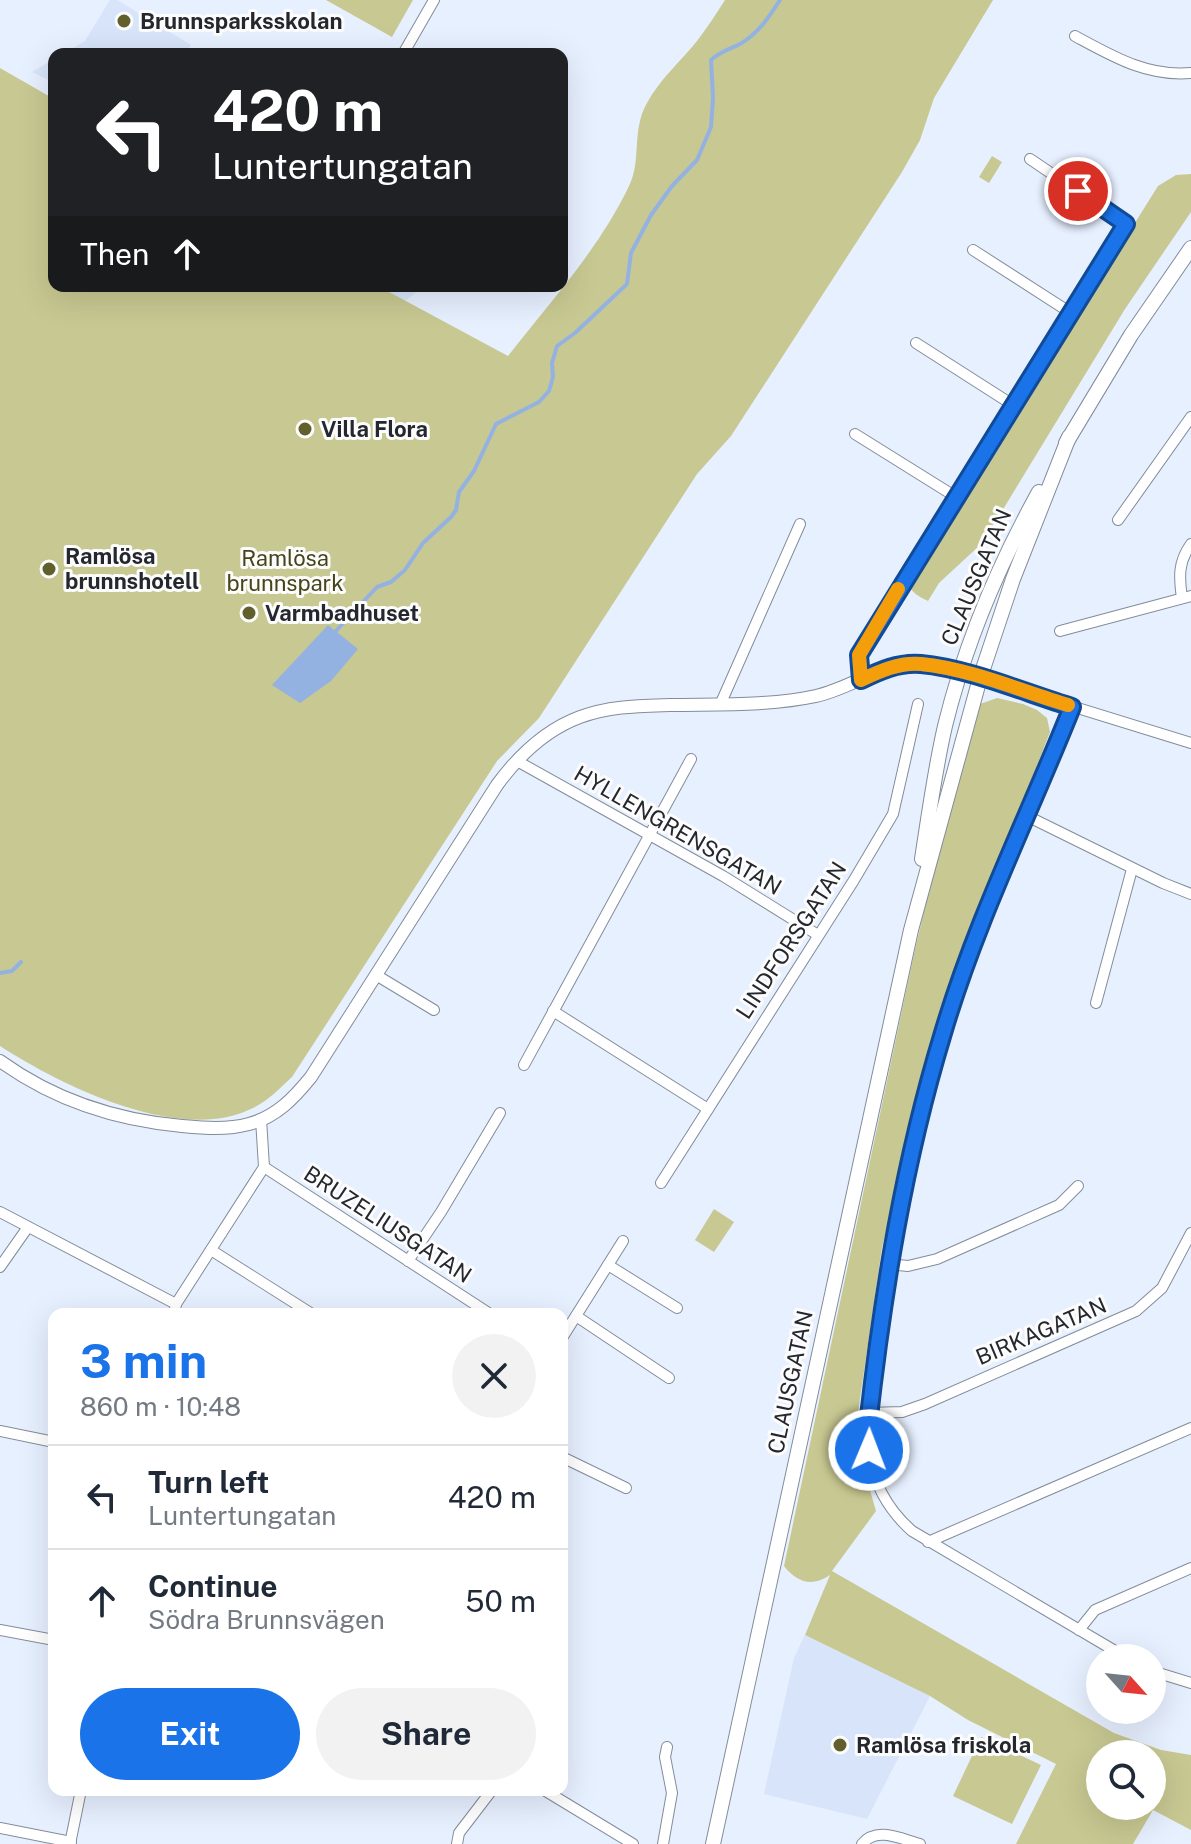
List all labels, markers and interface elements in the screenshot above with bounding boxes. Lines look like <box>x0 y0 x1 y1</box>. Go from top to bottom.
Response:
place label: Brunnsparksskolan <box>140 8 343 34</box>
marker: Brunnsparksskolan <box>115 12 133 30</box>
text: 420 m <box>212 78 383 144</box>
icon: left <box>80 80 184 184</box>
text: Luntertungatan <box>212 145 473 187</box>
pin <box>1044 157 1112 225</box>
icon: arrive <box>1056 169 1100 213</box>
icon: ahead <box>165 232 209 276</box>
text: Then <box>80 236 149 272</box>
place label: Villa Flora <box>321 416 428 442</box>
marker: Villa Flora <box>296 420 314 438</box>
street label: CLAUSGATAN <box>935 505 1017 649</box>
place label: Ramlösa brunnshotell <box>65 543 199 594</box>
park label: Ramlösa brunnspark <box>226 545 344 596</box>
marker: Ramlösa brunnshotell <box>40 560 58 578</box>
place label: Varmbadhuset <box>265 600 419 626</box>
marker: Varmbadhuset <box>240 604 258 622</box>
street label: HYLLENGRENSGATAN <box>570 760 786 900</box>
street label: LINDFORSGATAN <box>731 857 851 1023</box>
street label: BRUZELIUSGATAN <box>299 1160 477 1288</box>
street label: BIRKAGATAN <box>972 1292 1110 1370</box>
street label: CLAUSGATAN <box>762 1308 818 1456</box>
text: 3 min <box>80 1332 207 1389</box>
button: close <box>452 1334 536 1418</box>
text: 860 m · 10:48 <box>80 1391 241 1422</box>
position arrow <box>827 1408 911 1492</box>
text: Turn left <box>148 1464 269 1500</box>
icon: left <box>80 1475 124 1519</box>
text: 420 m <box>448 1479 536 1515</box>
text: Luntertungatan <box>148 1500 336 1531</box>
text: Continue <box>148 1568 278 1604</box>
icon: ahead <box>80 1579 124 1623</box>
text: 50 m <box>465 1583 536 1619</box>
text: Södra Brunnsvägen <box>148 1604 385 1635</box>
north arrow <box>1086 1644 1166 1724</box>
map controls <box>1086 1644 1166 1820</box>
button: Exit <box>80 1688 300 1780</box>
button: Share <box>316 1688 536 1780</box>
place label: Ramlösa friskola <box>856 1732 1031 1758</box>
marker: Ramlösa friskola <box>831 1736 849 1754</box>
button: search <box>1086 1740 1166 1820</box>

